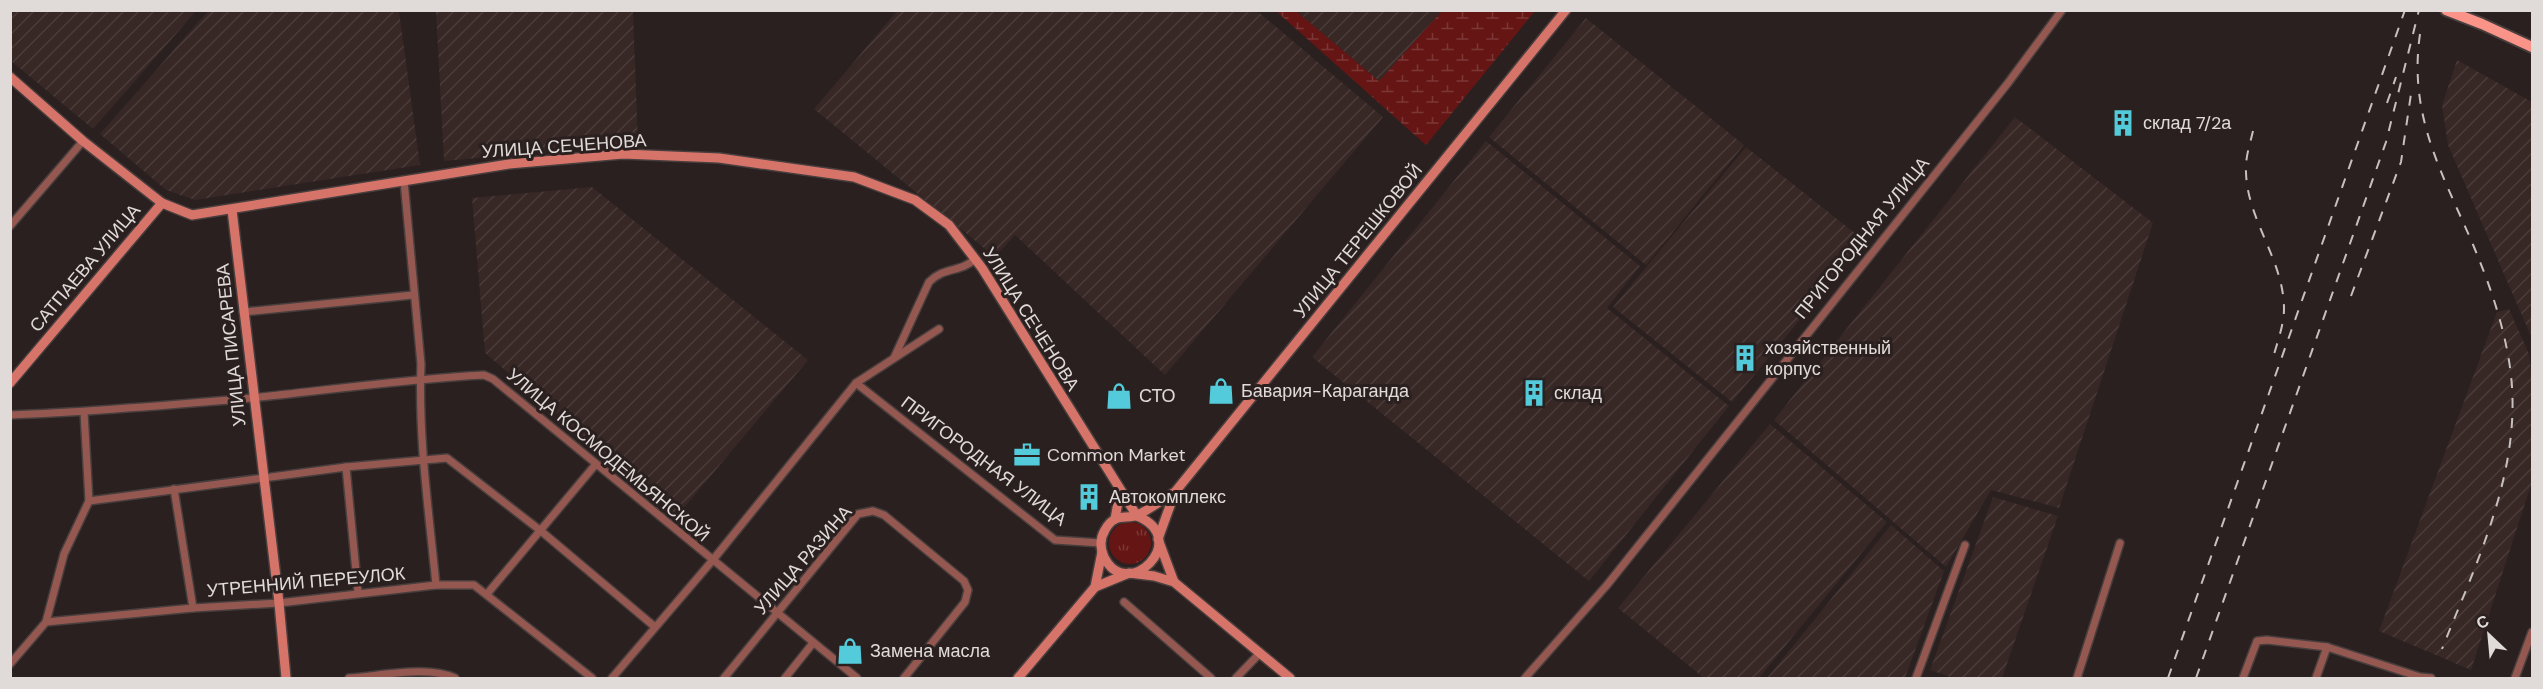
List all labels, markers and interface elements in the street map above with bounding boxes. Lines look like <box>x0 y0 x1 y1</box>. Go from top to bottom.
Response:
building icon: склад 7/2а <box>2108 108 2138 138</box>
place label: склад 7/2а <box>2143 111 2232 135</box>
street label: УЛИЦА СЕЧЕНОВА <box>481 128 647 164</box>
street label: ПРИГОРОДНАЯ УЛИЦА <box>1789 152 1935 324</box>
street label: УЛИЦА ТЕРЕШКОВОЙ <box>1288 159 1428 323</box>
street label: САТПАЕВА УЛИЦА <box>24 199 146 337</box>
street label: УЛИЦА СЕЧЕНОВА <box>977 243 1085 395</box>
street label: УЛИЦА ПИСАРЕВА <box>211 262 251 428</box>
place label: хозяйственный корпус <box>1765 336 1891 381</box>
building icon: хозяйственный корпус <box>1730 343 1760 373</box>
street label: УЛИЦА КОСМОДЕМЬЯНСКОЙ <box>502 363 714 547</box>
shop icon: Бавария-Караганда <box>1206 376 1236 406</box>
building icon: склад <box>1519 378 1549 408</box>
place label: Бавария-Караганда <box>1241 379 1410 403</box>
shop icon: СТО <box>1104 381 1134 411</box>
place label: склад <box>1554 381 1603 405</box>
place label: СТО <box>1139 384 1176 408</box>
street label: ПРИГОРОДНАЯ УЛИЦА <box>896 391 1072 531</box>
office icon: Common Market <box>1012 440 1042 470</box>
place label: Common Market <box>1047 443 1185 467</box>
building icon: Автокомплекс <box>1074 482 1104 512</box>
place label: Автокомплекс <box>1109 485 1226 509</box>
street label: УЛИЦА РАЗИНА <box>749 500 857 620</box>
street label: УТРЕННИЙ ПЕРЕУЛОК <box>206 561 407 603</box>
north arrow <box>2459 605 2519 665</box>
text: С <box>2473 610 2493 634</box>
shop icon: Замена масла <box>835 636 865 666</box>
place label: Замена масла <box>870 639 991 663</box>

